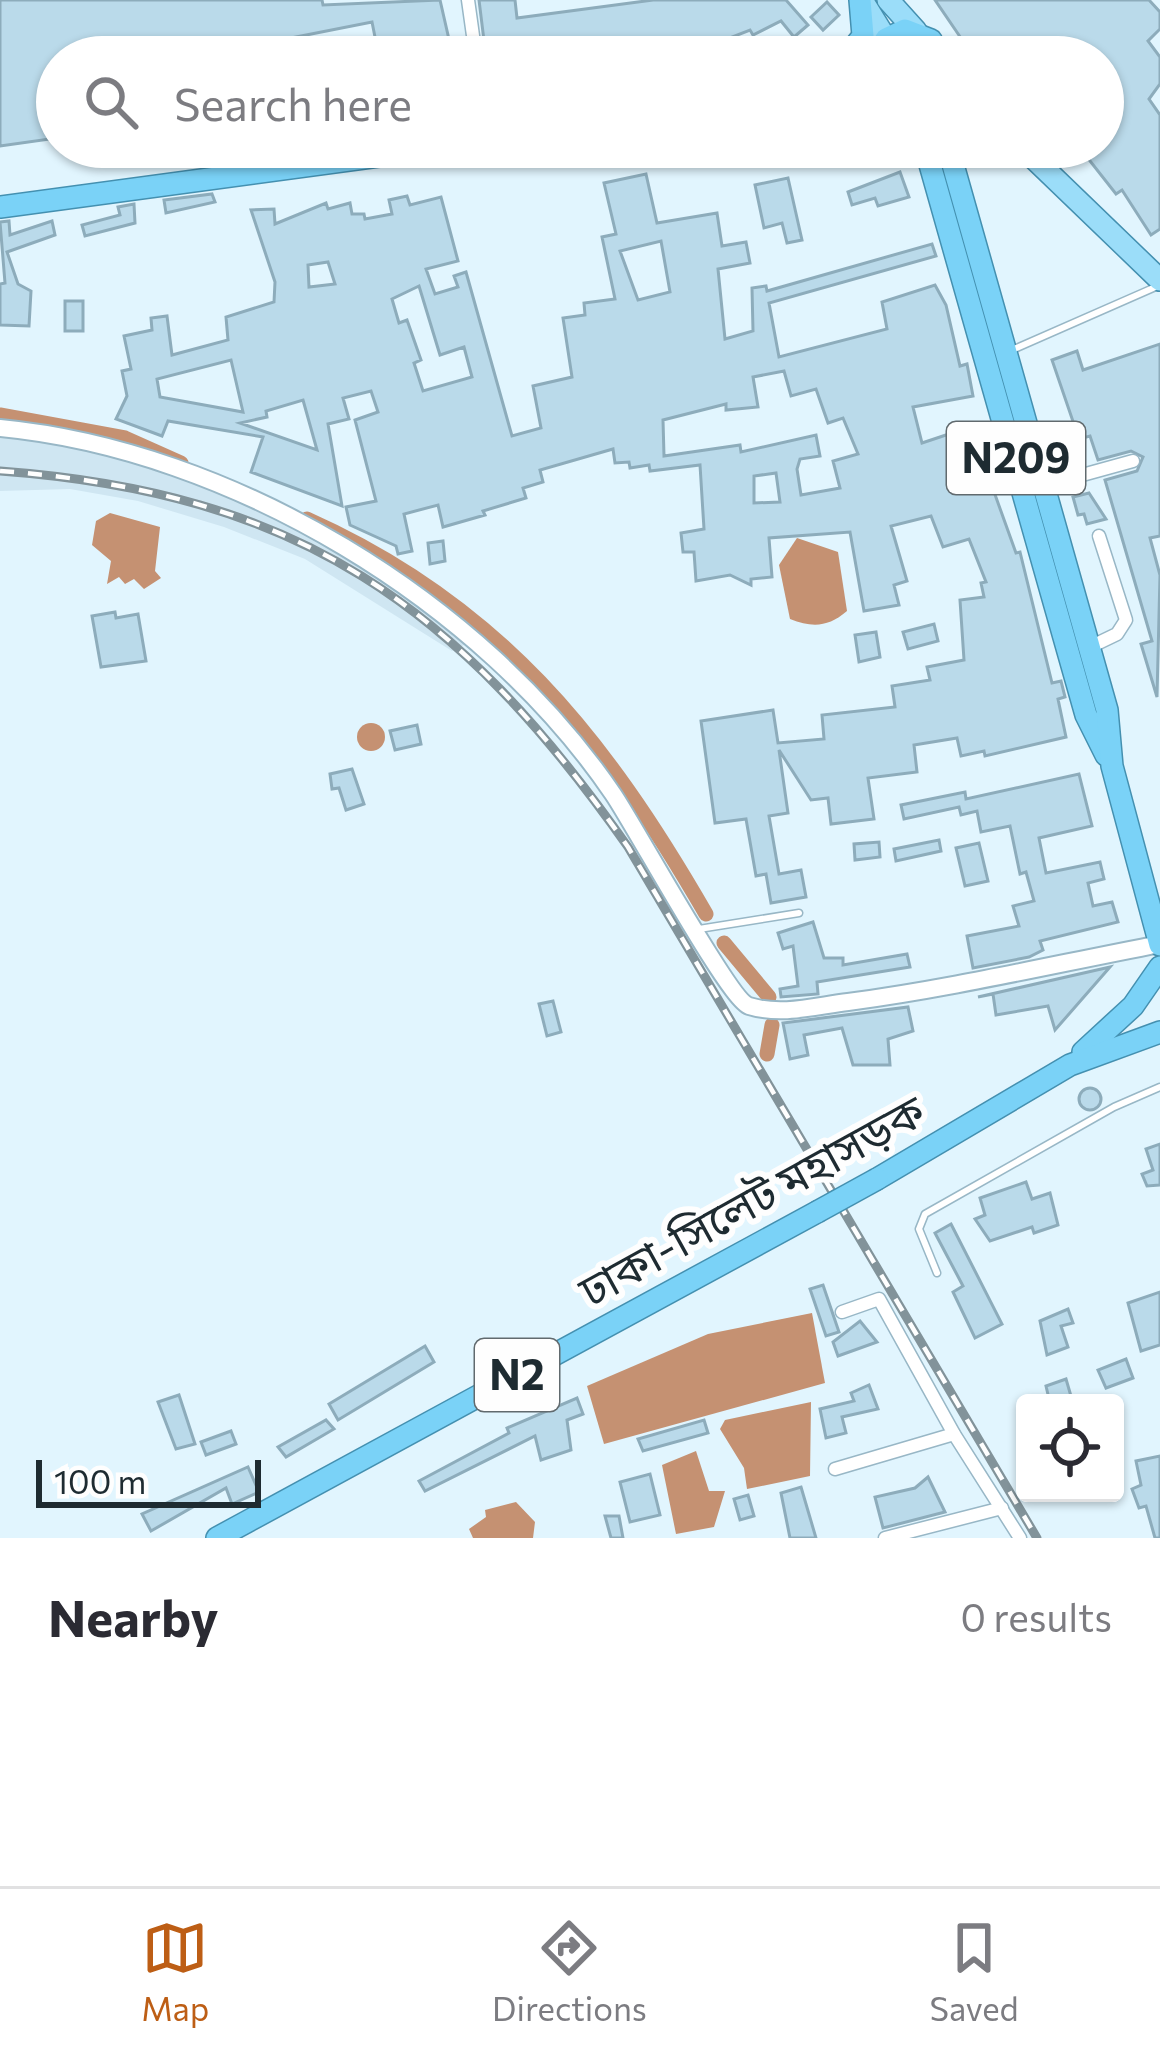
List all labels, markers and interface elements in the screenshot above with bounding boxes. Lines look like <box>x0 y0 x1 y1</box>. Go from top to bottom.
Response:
search box <box>36 36 1124 168</box>
icon: search <box>78 69 144 135</box>
text: Search here <box>174 75 412 130</box>
road number: N209 <box>947 422 1085 494</box>
street label: ঢাকা-সিলেট মহাসড়ক <box>568 1081 934 1317</box>
road number: N2 <box>475 1339 559 1411</box>
map controls <box>1016 1394 1124 1502</box>
button: locate <box>1016 1394 1124 1502</box>
scale bar <box>36 1454 261 1507</box>
text: 100 m <box>54 1460 146 1501</box>
text: Nearby <box>48 1585 218 1648</box>
text: 0 results <box>960 1592 1112 1640</box>
tab: Map <box>141 1915 209 2028</box>
tab: Directions <box>492 1915 647 2028</box>
tab: Saved <box>930 1915 1019 2028</box>

